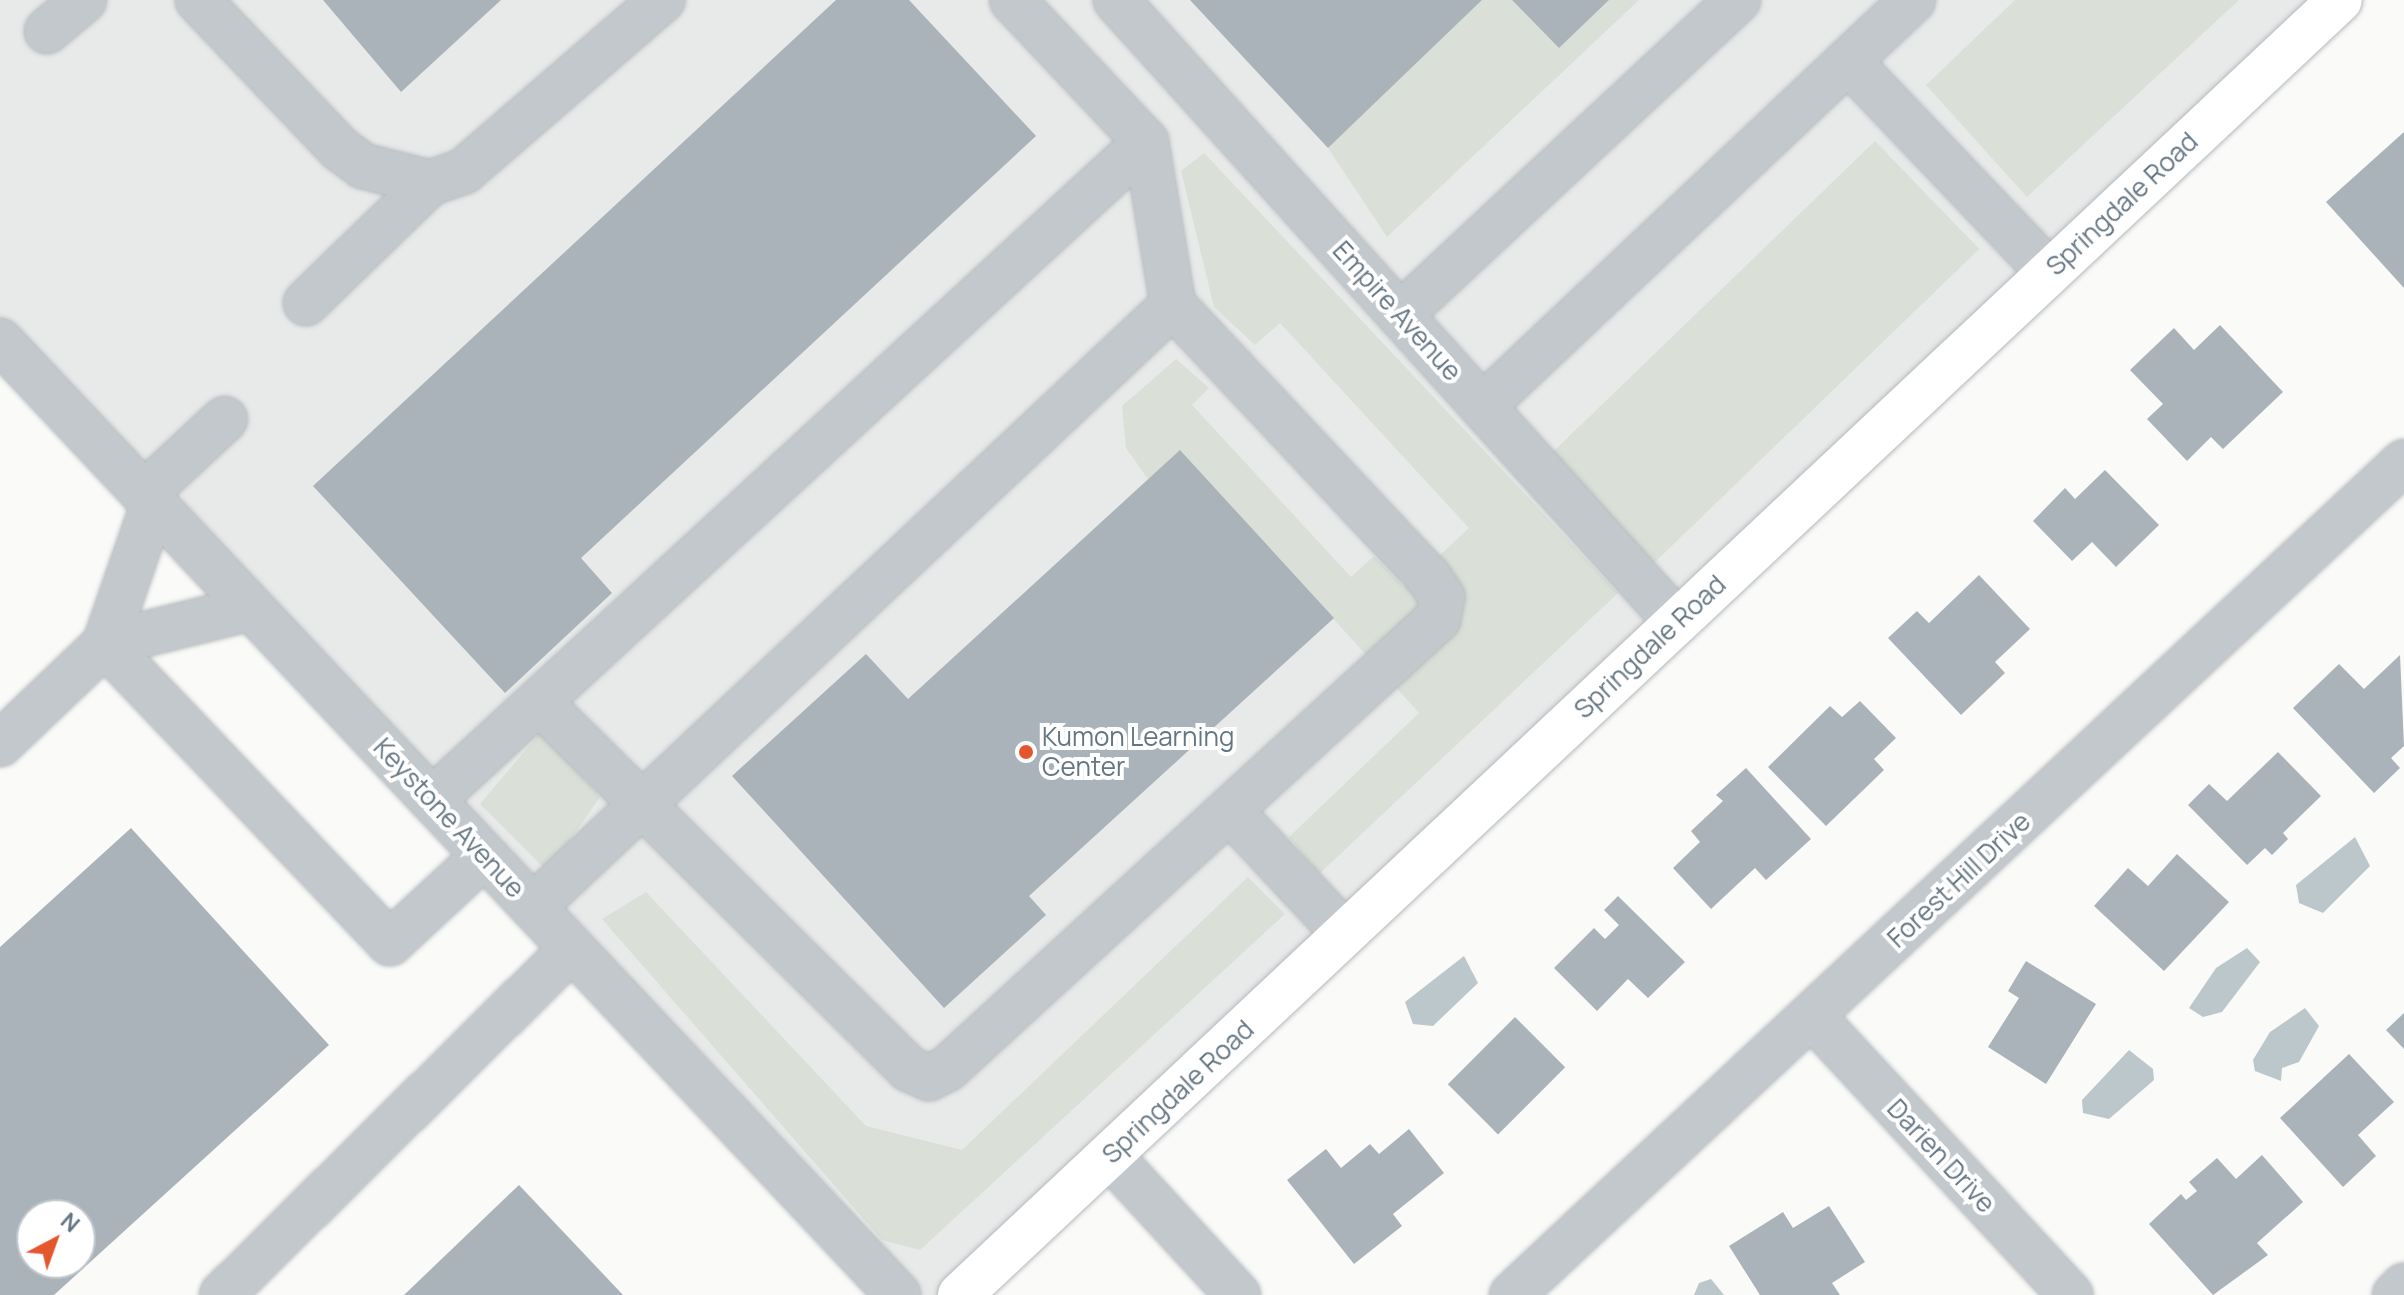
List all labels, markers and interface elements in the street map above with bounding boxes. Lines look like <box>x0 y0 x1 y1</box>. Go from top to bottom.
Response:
street label: Springdale Road <box>2040 126 2204 282</box>
street label: Empire Avenue <box>1326 235 1468 387</box>
street label: Springdale Road <box>1568 569 1732 725</box>
place label: Kumon Learning Center <box>1042 721 1234 782</box>
street label: Keystone Avenue <box>367 732 531 904</box>
marker: Kumon Learning Center <box>1017 743 1035 761</box>
street label: Forest Hill Drive <box>1881 806 2037 954</box>
street label: Springdale Road <box>1096 1014 1260 1170</box>
street label: Darien Drive <box>1881 1093 2001 1219</box>
north arrow <box>16 1199 96 1279</box>
text: N <box>55 1206 86 1239</box>

